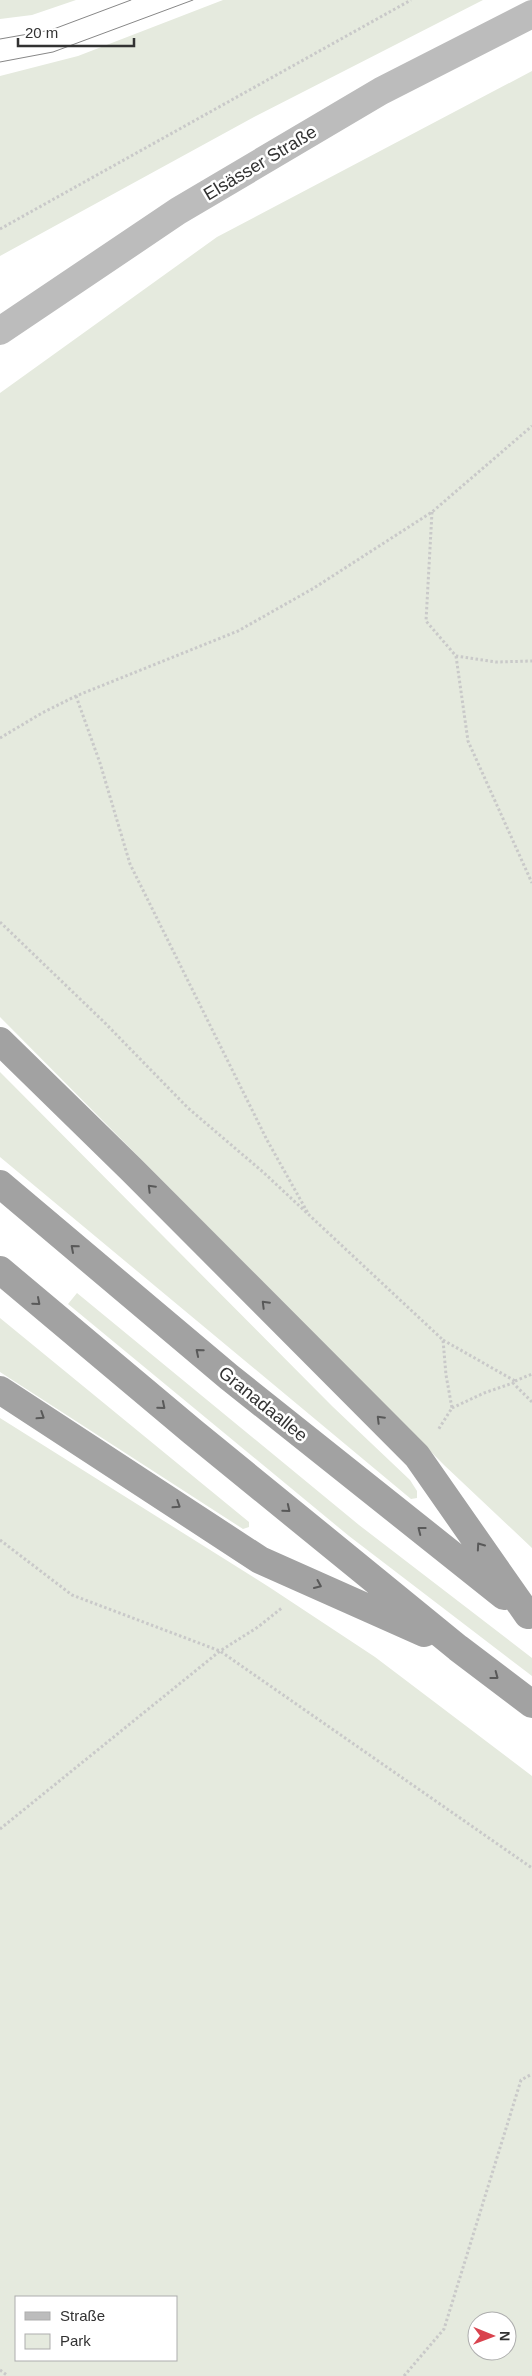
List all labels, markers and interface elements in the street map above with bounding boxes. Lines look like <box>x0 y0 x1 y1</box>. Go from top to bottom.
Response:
scale bar <box>18 15 134 47</box>
text: 20 m <box>25 24 58 41</box>
street label: Elsässer Straße <box>200 121 320 205</box>
one-way arrow <box>148 1185 157 1194</box>
one-way arrow <box>71 1244 80 1253</box>
one-way arrow <box>31 1296 40 1305</box>
one-way arrow <box>262 1301 271 1310</box>
one-way arrow <box>196 1350 205 1358</box>
street label: Granadaallee <box>215 1362 311 1446</box>
one-way arrow <box>156 1401 165 1410</box>
one-way arrow <box>35 1410 44 1420</box>
one-way arrow <box>377 1416 386 1425</box>
one-way arrow <box>172 1499 181 1509</box>
one-way arrow <box>282 1504 291 1513</box>
one-way arrow <box>418 1527 427 1536</box>
one-way arrow <box>477 1542 486 1552</box>
one-way arrow <box>313 1579 322 1590</box>
one-way arrow <box>489 1670 499 1679</box>
legend <box>15 2296 178 2361</box>
text: Straße <box>60 2307 105 2324</box>
north arrow <box>467 2311 517 2361</box>
text: N <box>497 2331 513 2341</box>
text: Park <box>60 2332 91 2349</box>

